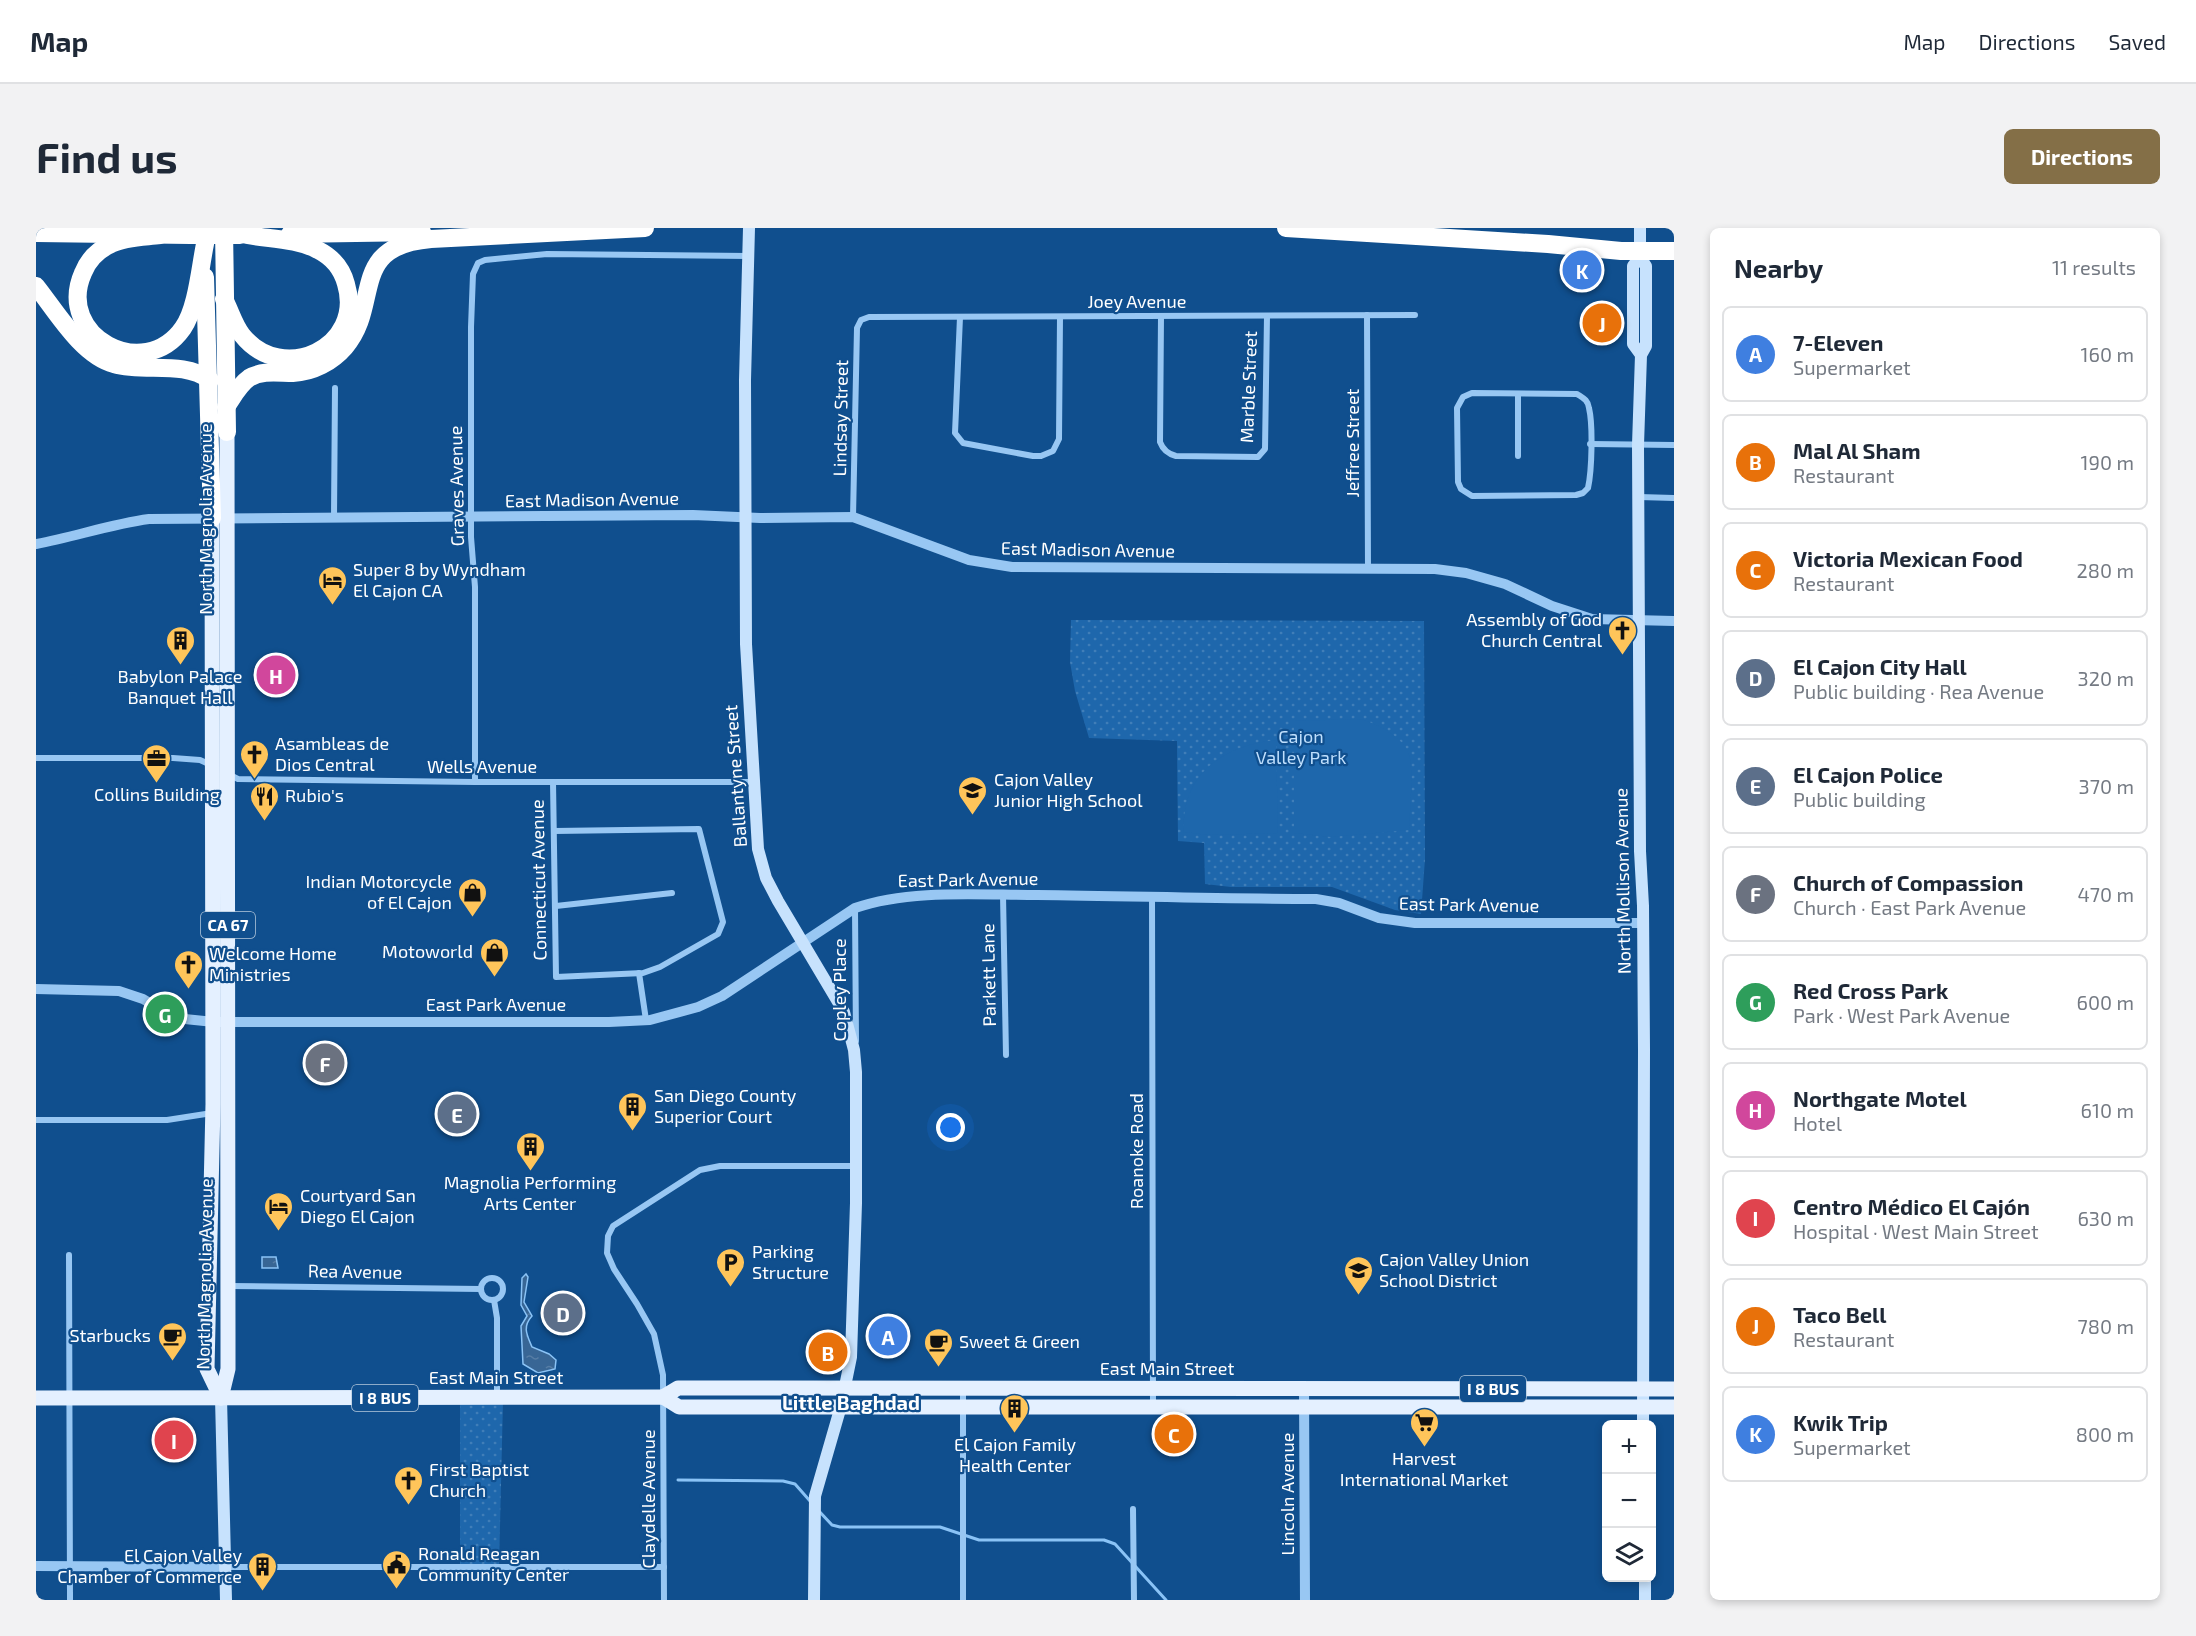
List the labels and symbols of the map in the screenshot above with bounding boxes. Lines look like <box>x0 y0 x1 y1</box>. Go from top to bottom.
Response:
pin: K <box>1562 248 1602 292</box>
street label: Joey Avenue <box>1088 290 1186 312</box>
pin: J <box>1582 300 1622 346</box>
street label: Marble Street <box>1235 330 1261 443</box>
street label: Lindsay Street <box>828 359 852 477</box>
street label: Jeffree Street <box>1341 388 1363 497</box>
street label: North Magnolia Avenue <box>194 423 216 615</box>
street label: Graves Avenue <box>444 426 468 546</box>
street label: East Madison Avenue <box>505 486 679 512</box>
street label: East Madison Avenue <box>1001 536 1175 562</box>
place label: Super 8 by Wyndham El Cajon CA <box>353 558 526 601</box>
hotel icon: Super 8 by Wyndham El Cajon CA <box>316 564 348 606</box>
place label: Assembly of God Church Central <box>1466 608 1603 651</box>
church icon: Assembly of God Church Central <box>1607 614 1639 656</box>
building icon: Babylon Palace Banquet Hall <box>164 624 196 666</box>
pin: H <box>256 652 296 698</box>
place label: Babylon Palace Banquet Hall <box>118 665 242 708</box>
street label: Ballantyne Street <box>719 704 751 848</box>
park label: Cajon Valley Park <box>1256 725 1346 768</box>
place label: Asambleas de Dios Central <box>275 732 389 775</box>
church icon: Asambleas de Dios Central <box>238 738 270 780</box>
office icon: Collins Building <box>141 742 173 784</box>
street label: Wells Avenue <box>427 755 537 777</box>
place label: Cajon Valley Junior High School <box>994 768 1143 811</box>
school or university icon: Cajon Valley Junior High School <box>957 774 989 816</box>
restaurant icon: Rubio's <box>248 780 280 822</box>
place label: Collins Building <box>94 783 220 805</box>
place label: Rubio's <box>285 784 344 806</box>
street label: North Mollison Avenue <box>1609 788 1635 974</box>
street label: Connecticut Avenue <box>526 799 550 961</box>
street label: East Park Avenue <box>898 867 1038 891</box>
place label: Indian Motorcycle of El Cajon <box>306 870 452 913</box>
shop icon: Indian Motorcycle of El Cajon <box>457 876 489 918</box>
street label: East Park Avenue <box>1399 892 1539 916</box>
road number: CA 67 <box>201 912 255 938</box>
street label: Parkett Lane <box>976 923 1000 1027</box>
shop icon: Motoworld <box>478 936 510 978</box>
street label: Copley Place <box>828 938 850 1042</box>
place label: Motoworld <box>382 940 473 962</box>
place label: Welcome Home Ministries <box>209 942 337 985</box>
church icon: Welcome Home Ministries <box>172 948 204 990</box>
pin: G <box>146 992 184 1036</box>
street label: East Park Avenue <box>426 993 566 1015</box>
pin: F <box>306 1040 344 1086</box>
place label: San Diego County Superior Court <box>654 1084 797 1127</box>
building icon: San Diego County Superior Court <box>617 1090 649 1132</box>
pin: E <box>438 1092 476 1136</box>
street label: Roanoke Road <box>1125 1093 1147 1209</box>
your location <box>936 1113 965 1142</box>
building icon: Magnolia Performing Arts Center <box>514 1130 546 1172</box>
place label: Magnolia Performing Arts Center <box>444 1171 616 1214</box>
street label: North Magnolia Avenue <box>191 1178 217 1370</box>
place label: Courtyard San Diego El Cajon <box>300 1184 416 1227</box>
hotel icon: Courtyard San Diego El Cajon <box>263 1190 295 1232</box>
place label: Parking Structure <box>752 1240 829 1283</box>
parking icon: Parking Structure <box>715 1246 747 1288</box>
place label: Cajon Valley Union School District <box>1379 1248 1529 1291</box>
school or university icon: Cajon Valley Union School District <box>1342 1254 1374 1296</box>
street label: Rea Avenue <box>308 1259 402 1283</box>
pin: D <box>544 1290 582 1336</box>
pin: A <box>868 1314 908 1358</box>
cafe icon: Starbucks <box>156 1320 188 1362</box>
place label: Starbucks <box>69 1324 151 1346</box>
cafe icon: Sweet & Green <box>922 1326 954 1368</box>
pin: B <box>808 1330 848 1374</box>
place label: Sweet & Green <box>959 1330 1080 1352</box>
street label: East Main Street <box>1100 1357 1234 1379</box>
street label: East Main Street <box>429 1366 563 1388</box>
road number: I 8 BUS <box>1460 1376 1526 1402</box>
road number: I 8 BUS <box>352 1385 418 1411</box>
district label: Little Baghdad <box>782 1390 920 1414</box>
building icon: El Cajon Family Health Center <box>999 1392 1031 1434</box>
supermarket icon: Harvest International Market <box>1408 1406 1440 1448</box>
pin: C <box>1154 1412 1194 1456</box>
pin: I <box>154 1418 194 1462</box>
street label: Claydelle Avenue <box>637 1429 659 1569</box>
place label: El Cajon Family Health Center <box>954 1433 1077 1476</box>
street label: Lincoln Avenue <box>1276 1433 1298 1555</box>
place label: Harvest International Market <box>1340 1447 1508 1490</box>
place label: First Baptist Church <box>429 1458 529 1501</box>
church icon: First Baptist Church <box>392 1464 424 1506</box>
place label: Ronald Reagan Community Center <box>418 1542 569 1585</box>
place label: El Cajon Valley Chamber of Commerce <box>57 1544 242 1587</box>
public building icon: Ronald Reagan Community Center <box>381 1548 413 1590</box>
building icon: El Cajon Valley Chamber of Commerce <box>247 1550 279 1592</box>

